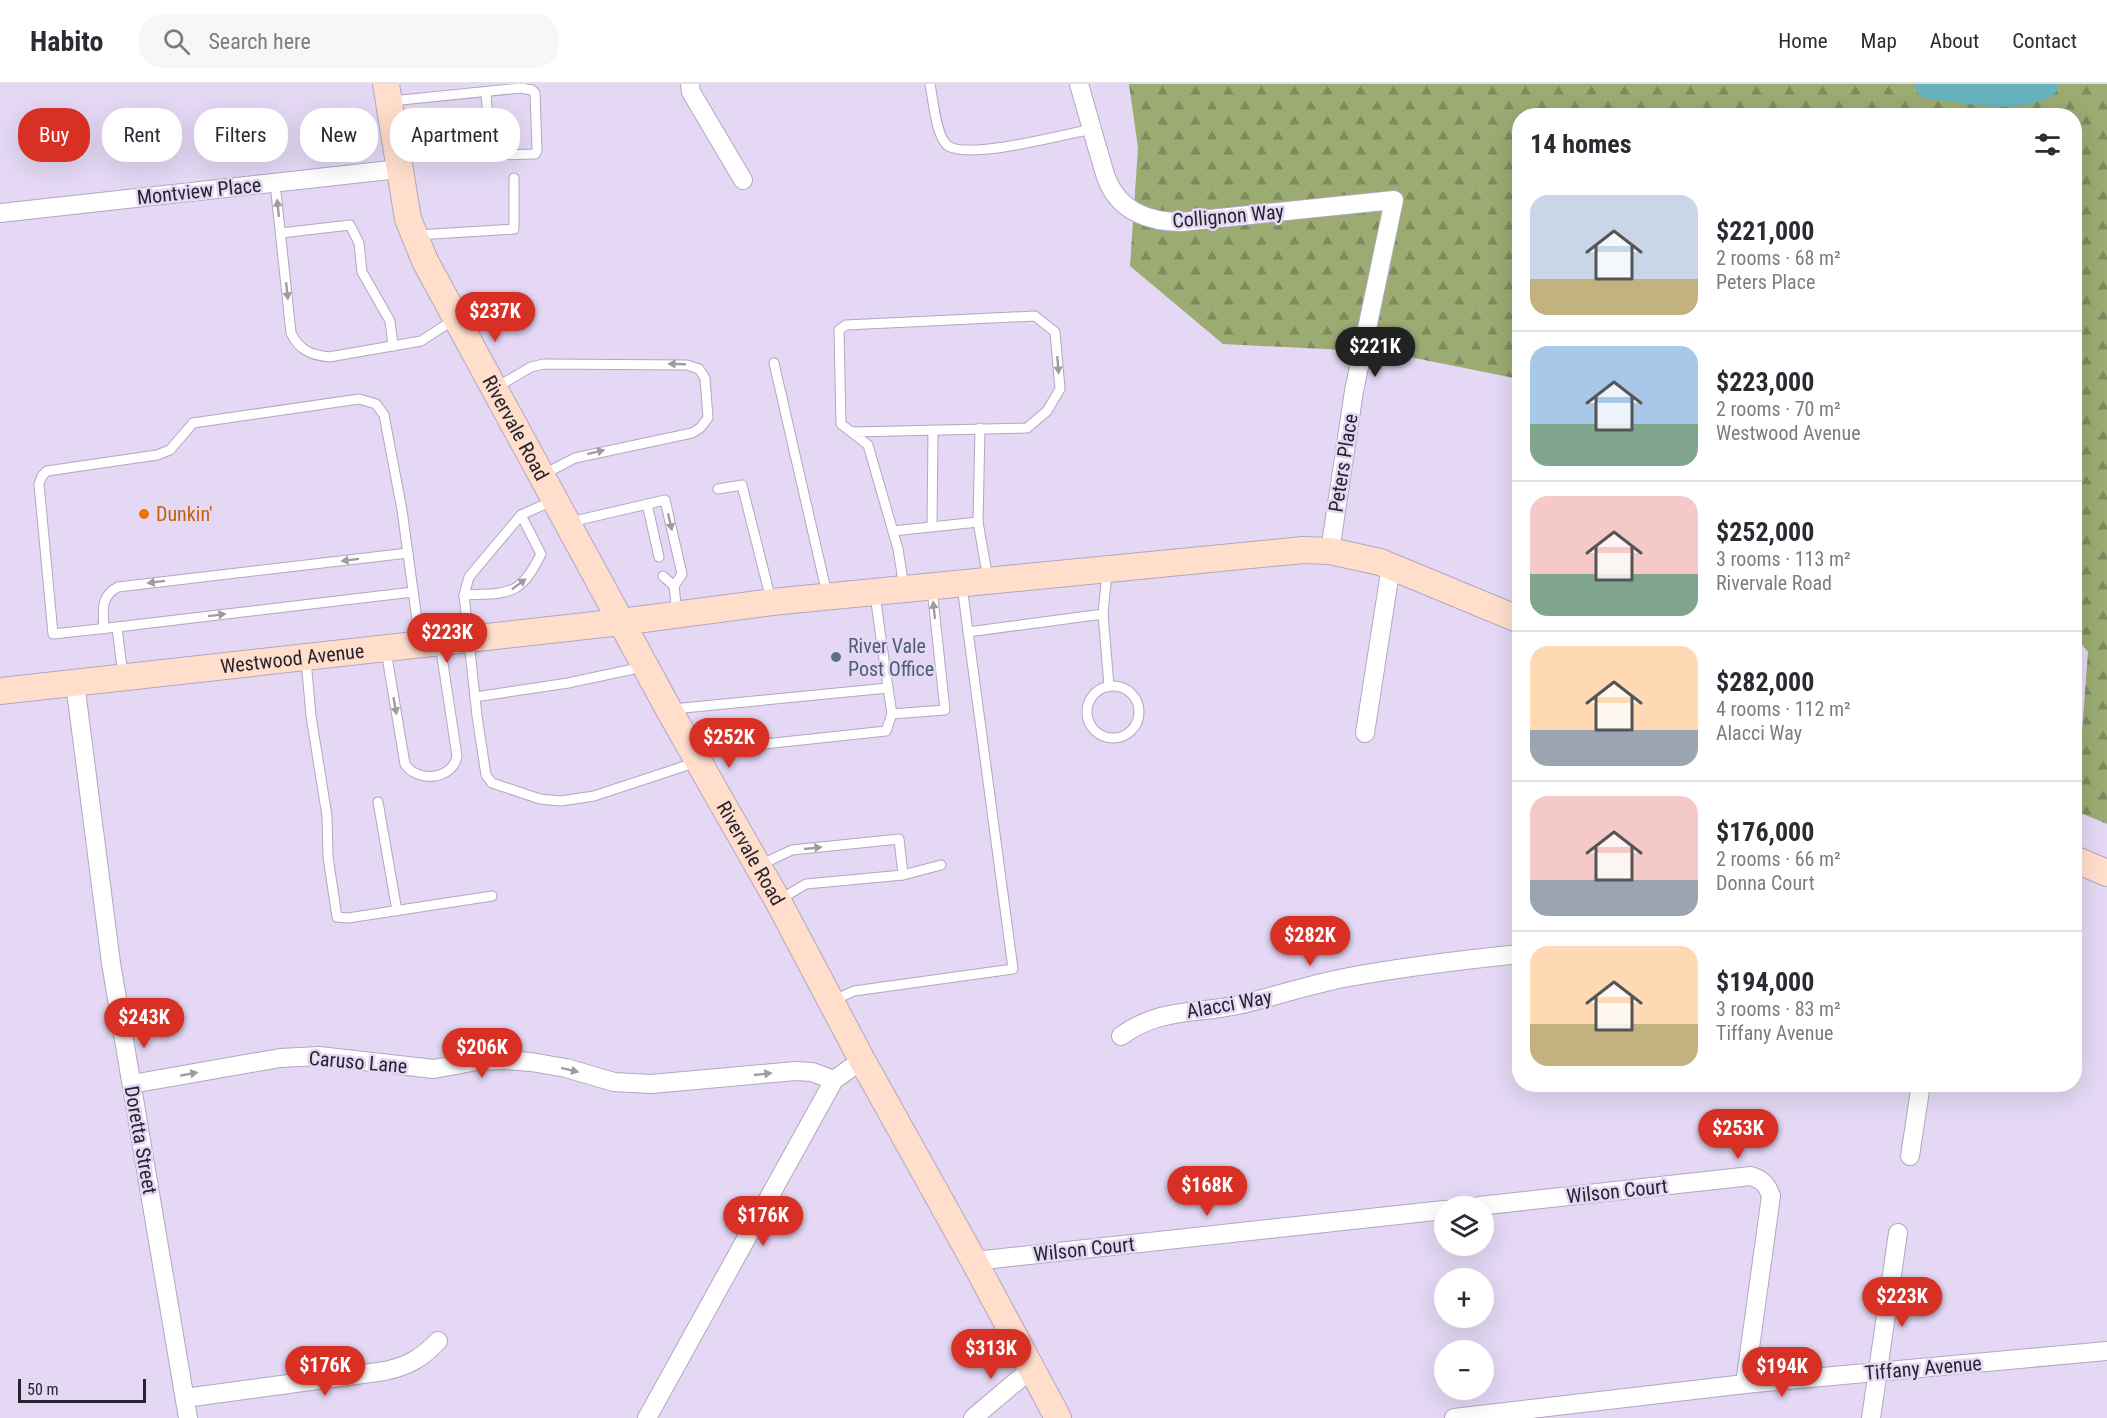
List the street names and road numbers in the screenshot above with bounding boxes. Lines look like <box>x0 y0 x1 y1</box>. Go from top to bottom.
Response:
street label: Montview Place <box>136 173 262 209</box>
street label: Collignon Way <box>1171 199 1285 233</box>
street label: Rivervale Road <box>477 371 554 485</box>
street label: Peters Place <box>1323 412 1363 514</box>
street label: Westwood Avenue <box>219 639 365 678</box>
street label: Rivervale Road <box>712 797 790 910</box>
street label: Alacci Way <box>1185 985 1273 1023</box>
street label: Caruso Lane <box>308 1046 408 1078</box>
street label: Doretta Street <box>120 1084 162 1196</box>
street label: Wilson Court <box>1565 1174 1669 1208</box>
street label: Wilson Court <box>1032 1232 1136 1266</box>
street label: Tiffany Avenue <box>1863 1351 1983 1385</box>

